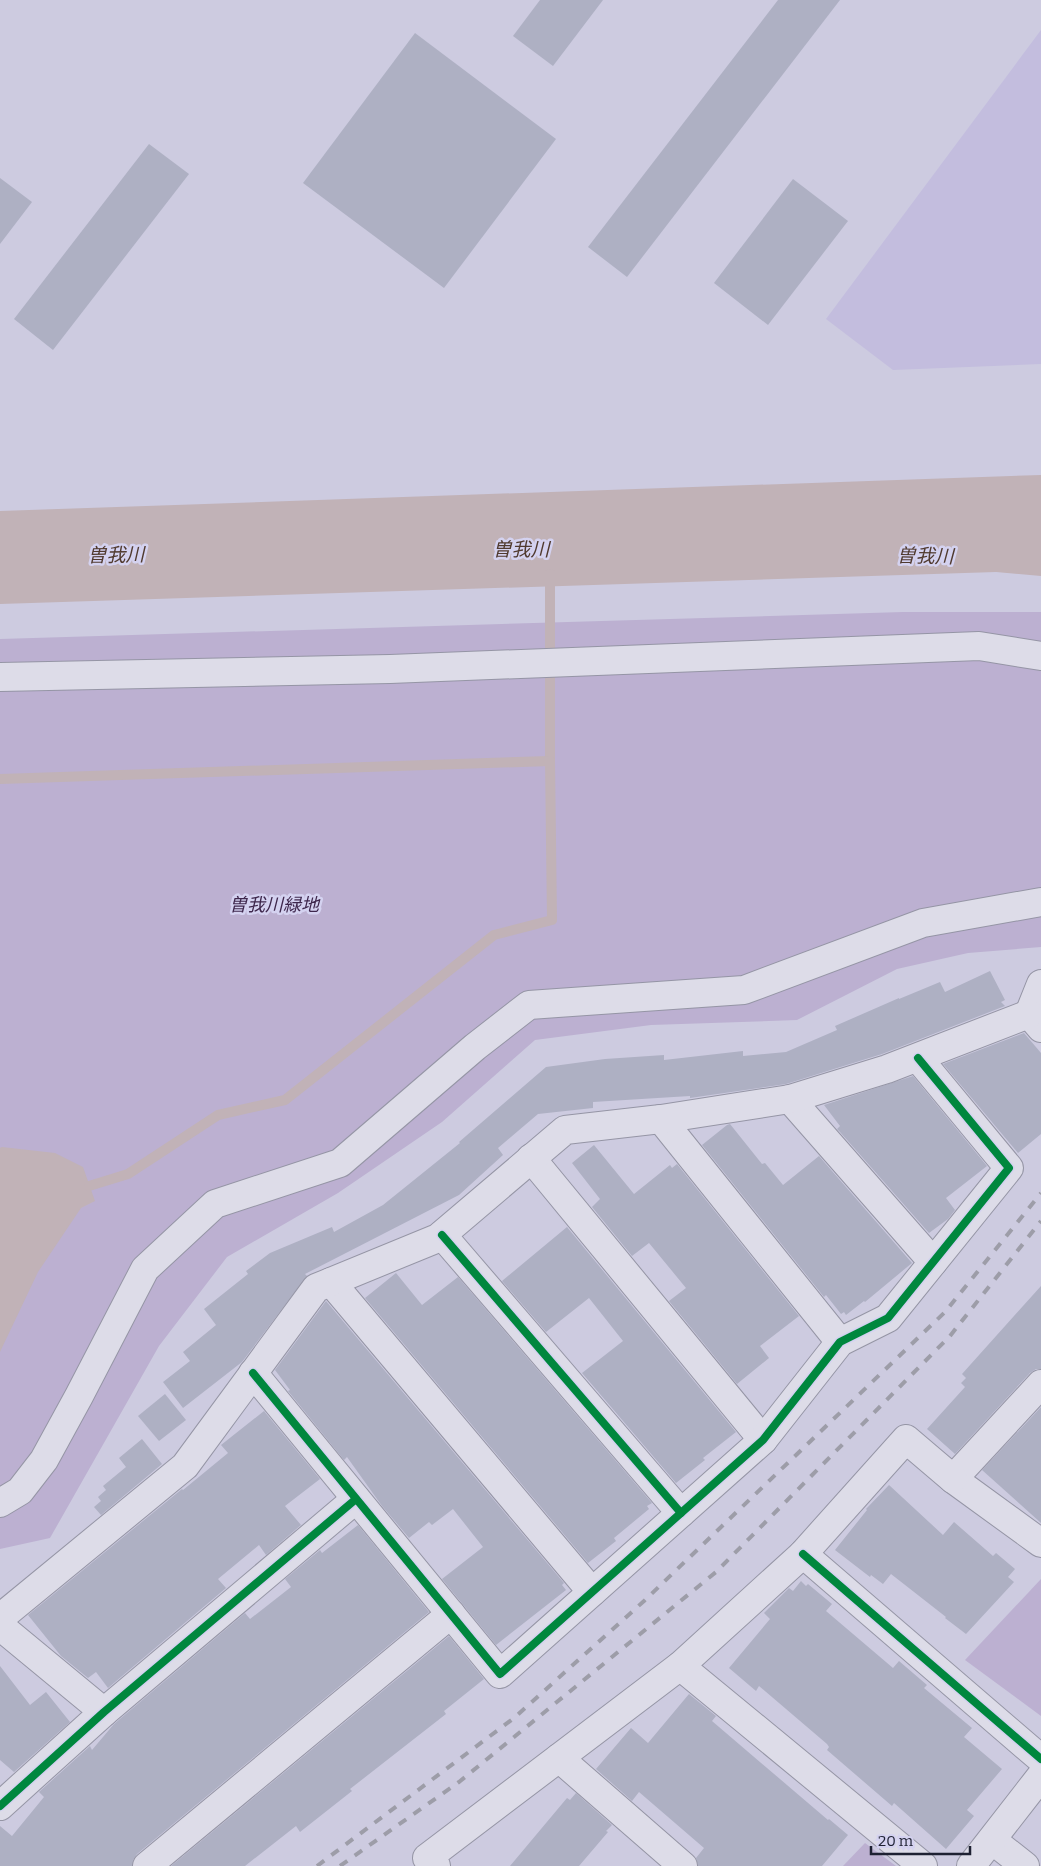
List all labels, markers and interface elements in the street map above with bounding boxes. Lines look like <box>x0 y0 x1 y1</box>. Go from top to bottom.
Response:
water label: 曽我川 <box>492 538 551 561</box>
water label: 曽我川 <box>87 543 147 567</box>
water label: 曽我川 <box>896 544 956 568</box>
park label: 曽我川緑地 <box>229 894 321 916</box>
scale bar <box>871 1824 970 1856</box>
text: 20 m <box>878 1832 914 1850</box>

